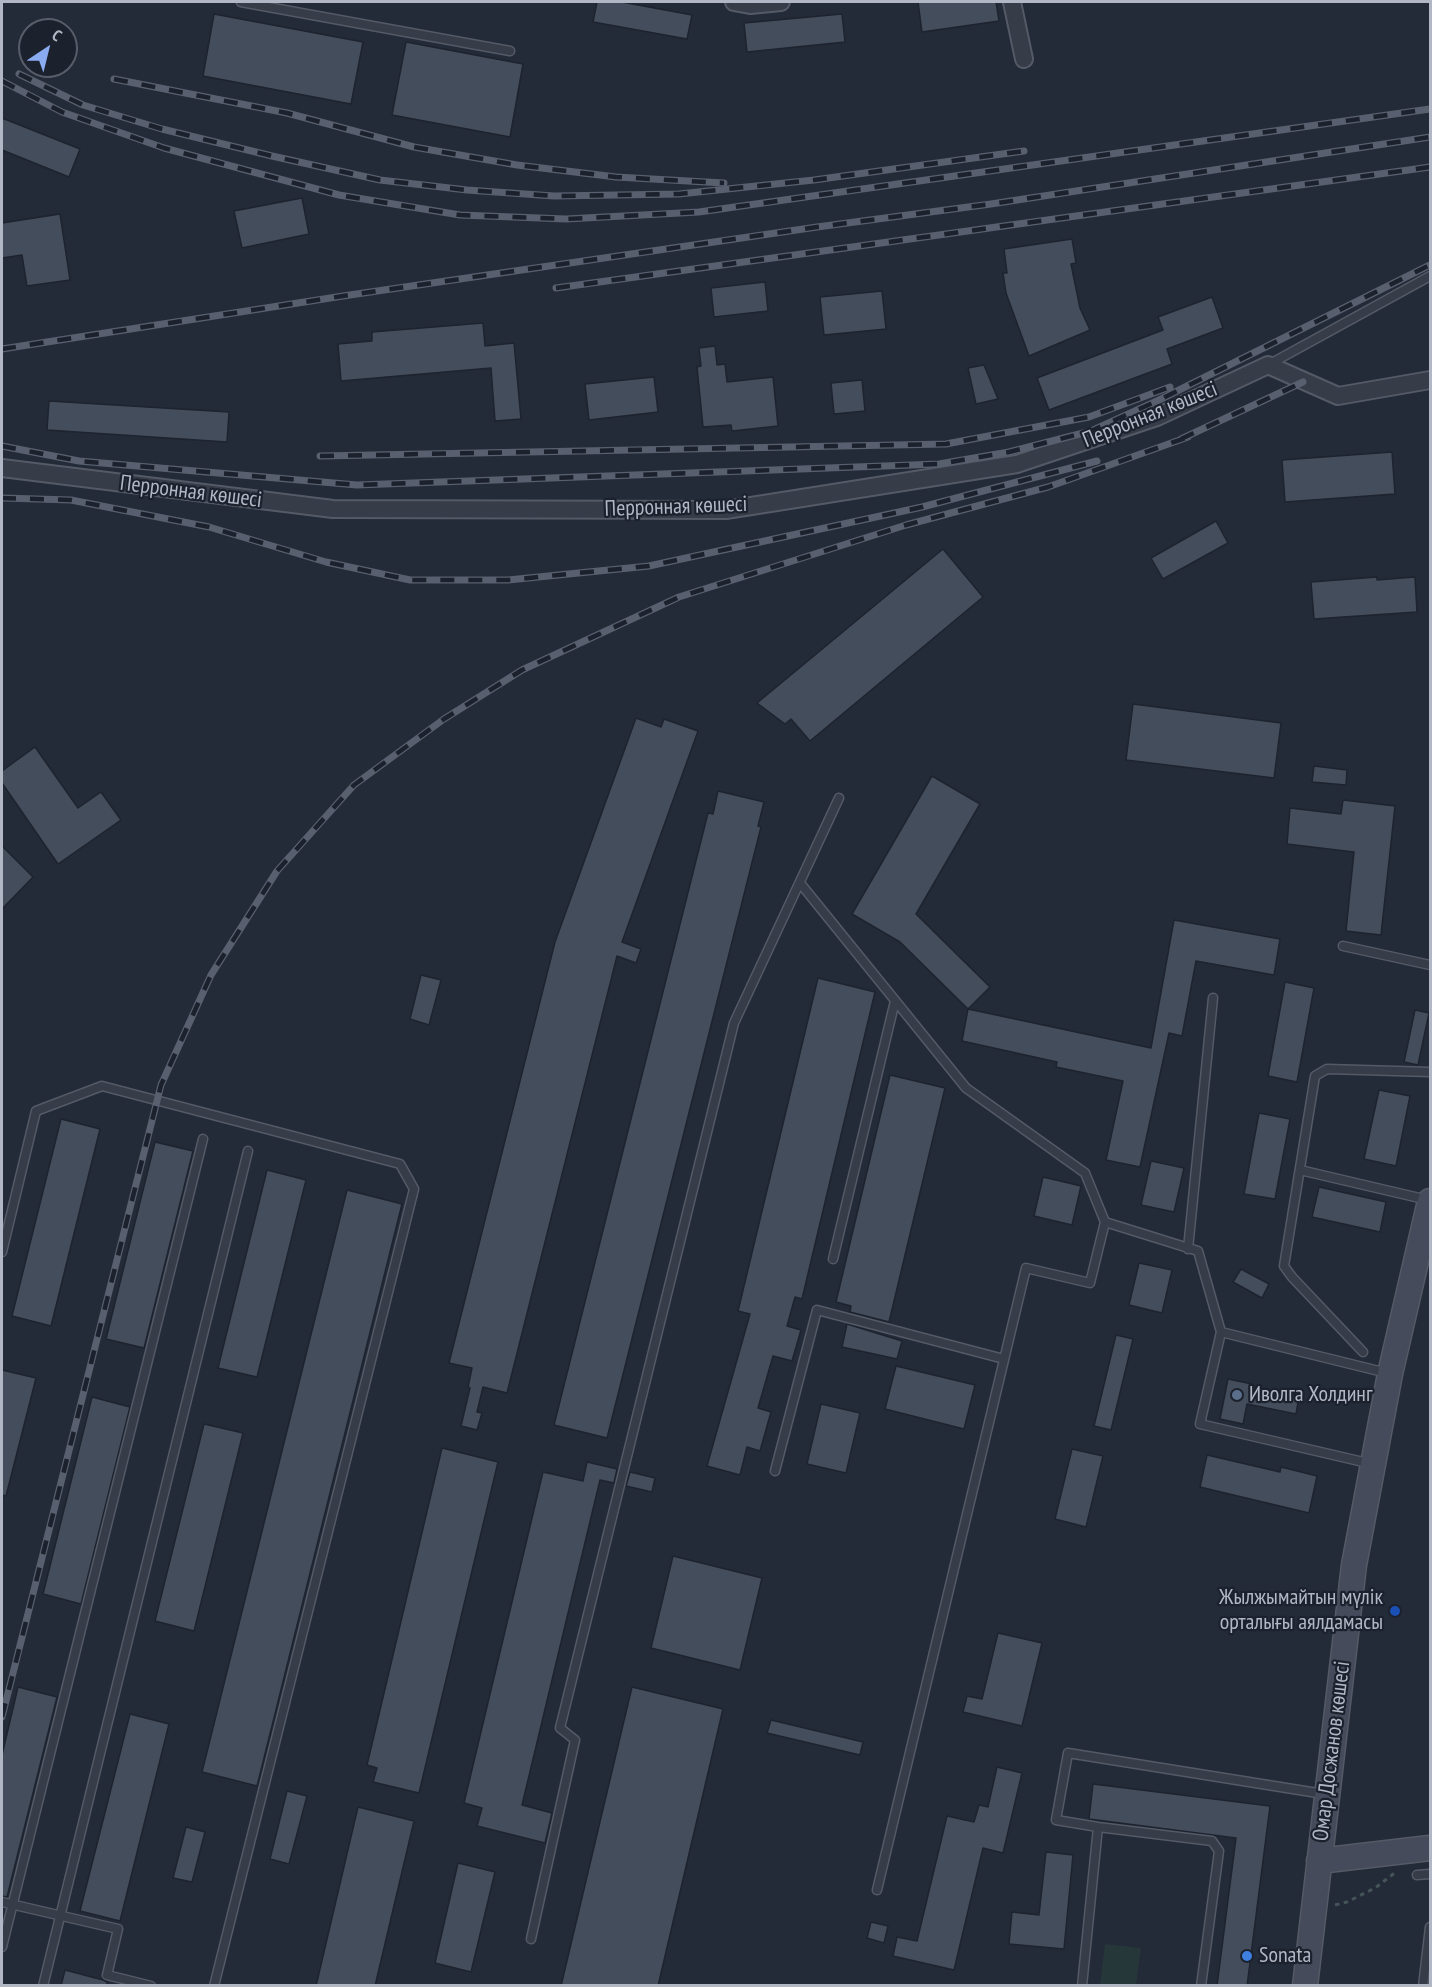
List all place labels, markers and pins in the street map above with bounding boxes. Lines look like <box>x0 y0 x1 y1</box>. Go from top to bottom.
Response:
place label: Иволга Холдинг <box>1249 1382 1372 1408</box>
marker: Иволга Холдинг <box>1230 1388 1244 1402</box>
place label: Жылжымайтын мүлік орталығы аялдамасы <box>1219 1585 1383 1636</box>
marker: Жылжымайтын мүлік орталығы аялдамасы <box>1388 1604 1402 1618</box>
place label: Sonata <box>1259 1943 1311 1969</box>
marker: Sonata <box>1240 1949 1254 1963</box>

